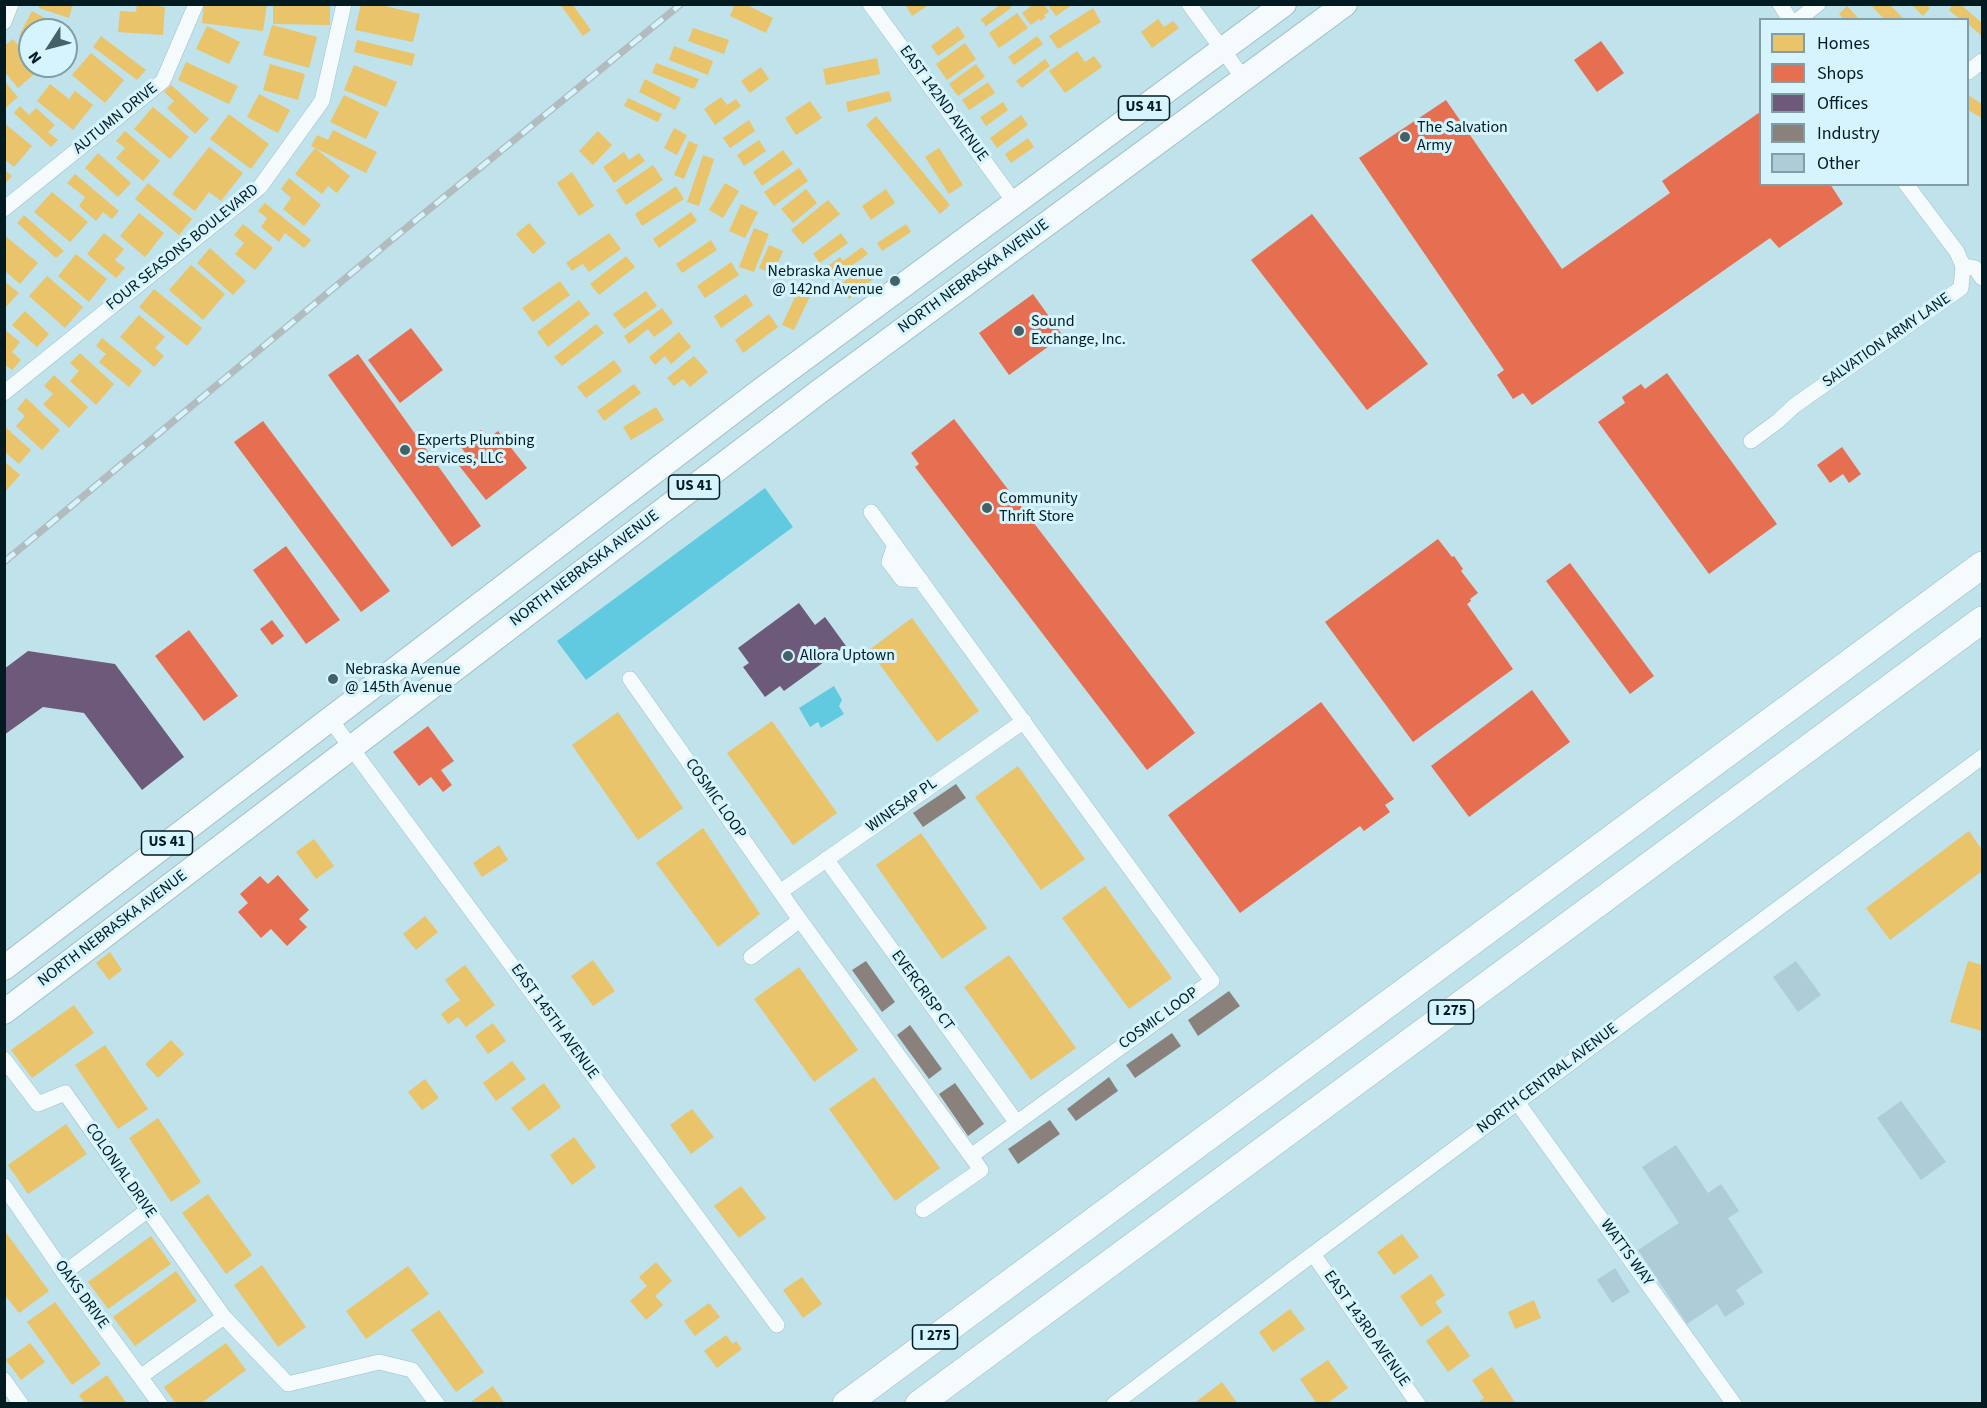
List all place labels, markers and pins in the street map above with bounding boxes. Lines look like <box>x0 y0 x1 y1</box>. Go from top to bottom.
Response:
place label: The Salvation Army <box>1417 118 1508 156</box>
marker: The Salvation Army <box>1398 130 1412 144</box>
place label: Nebraska Avenue @ 142nd Avenue <box>768 262 883 300</box>
marker: Nebraska Avenue @ 142nd Avenue <box>888 274 902 288</box>
place label: Sound Exchange, Inc. <box>1031 312 1126 350</box>
marker: Sound Exchange, Inc. <box>1012 324 1026 338</box>
place label: Experts Plumbing Services, LLC <box>417 431 534 469</box>
marker: Experts Plumbing Services, LLC <box>398 443 412 457</box>
place label: Community Thrift Store <box>999 489 1078 527</box>
marker: Community Thrift Store <box>980 501 994 515</box>
place label: Allora Uptown <box>800 646 895 666</box>
marker: Allora Uptown <box>781 649 795 663</box>
place label: Nebraska Avenue @ 145th Avenue <box>345 660 460 698</box>
marker: Nebraska Avenue @ 145th Avenue <box>326 672 340 686</box>

